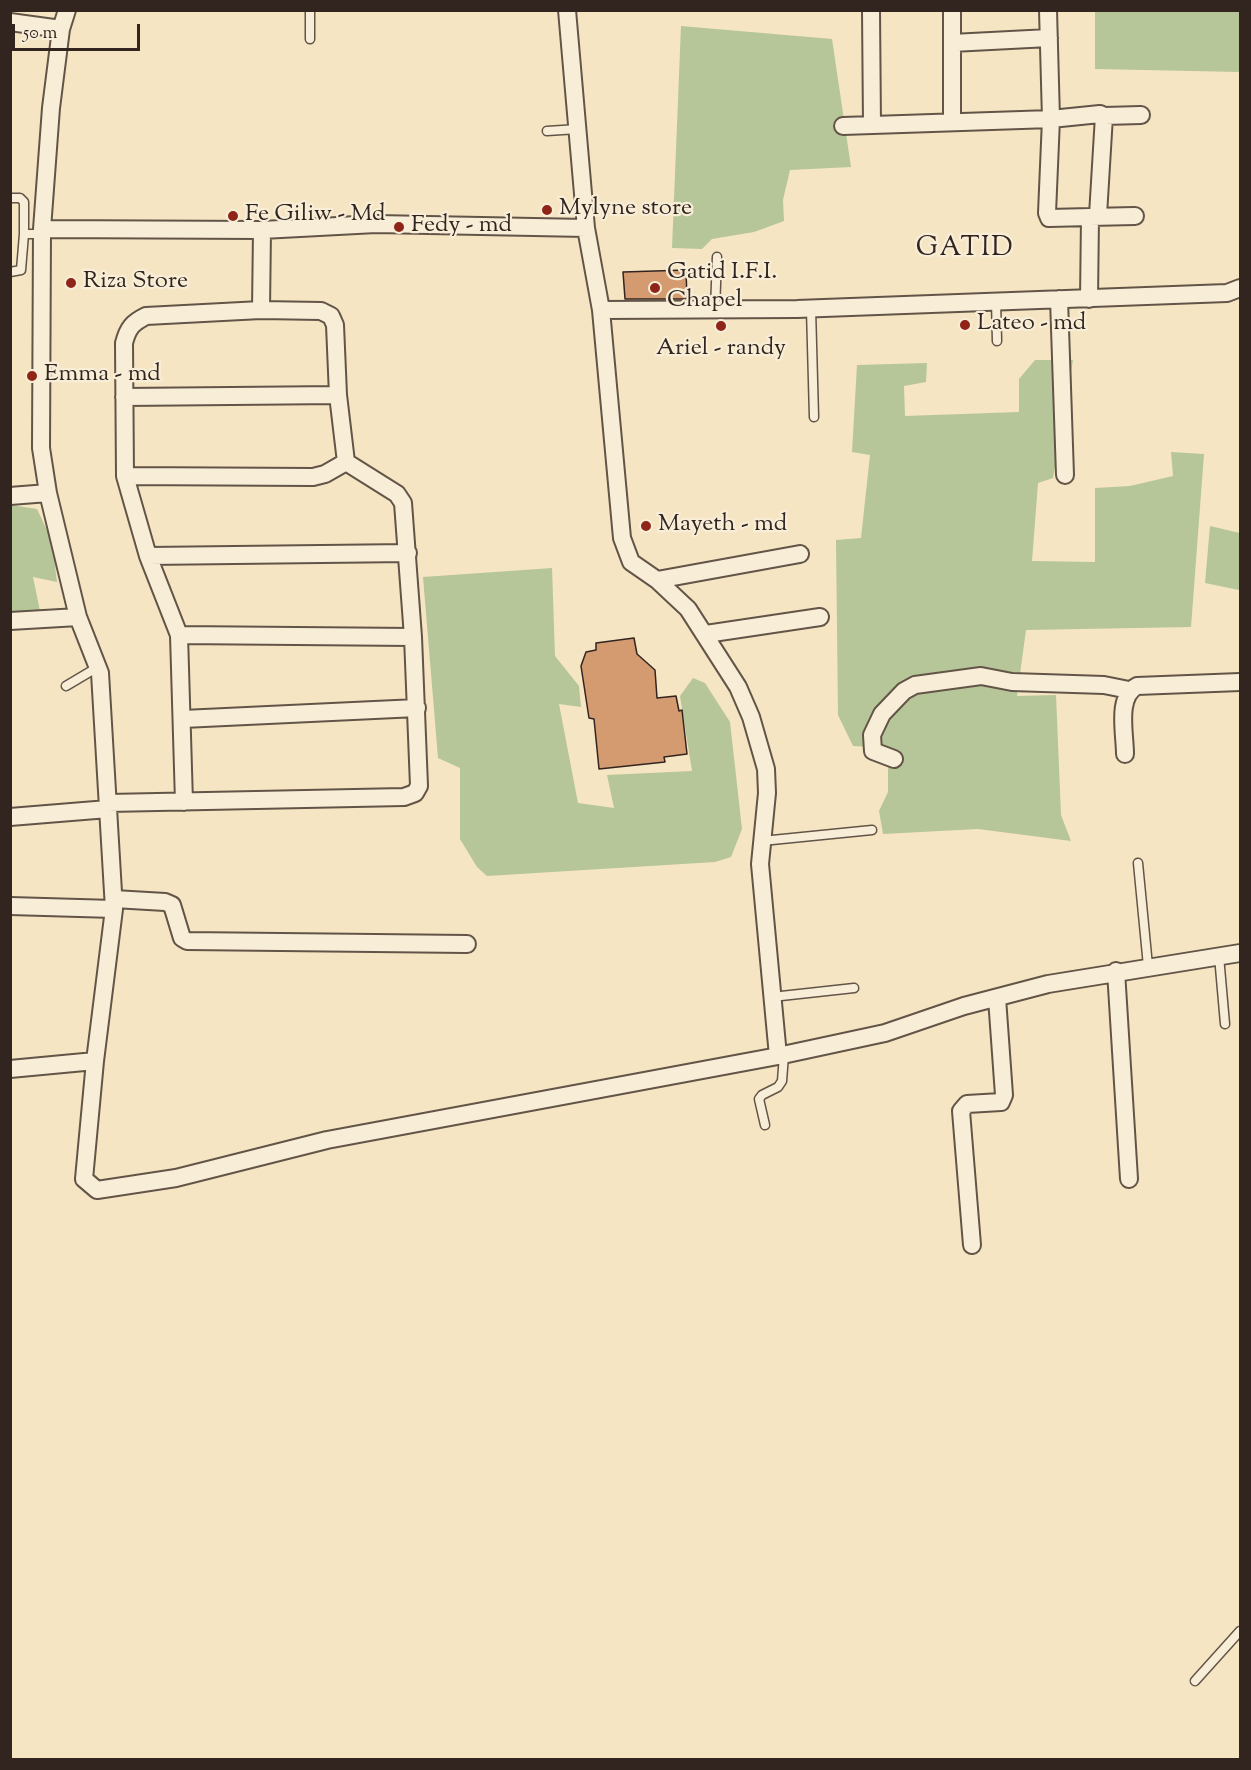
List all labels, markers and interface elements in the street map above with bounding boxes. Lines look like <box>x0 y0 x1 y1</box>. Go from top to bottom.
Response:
scale bar <box>15 12 142 50</box>
text: 50 m <box>23 21 57 47</box>
place label: Mylyne store <box>559 196 692 224</box>
place label: Fe Giliw - Md <box>245 202 386 230</box>
marker: Mylyne store <box>540 203 554 217</box>
marker: Fe Giliw - Md <box>226 209 240 223</box>
place label: Fedy - md <box>411 213 512 241</box>
marker: Fedy - md <box>392 220 406 234</box>
district label: GATID <box>916 234 1014 266</box>
place label: Gatid I.F.I. Chapel <box>667 260 777 316</box>
place label: Riza Store <box>83 269 188 297</box>
marker: Riza Store <box>64 276 78 290</box>
marker: Gatid I.F.I. Chapel <box>648 281 662 295</box>
place label: Lateo - md <box>977 311 1086 339</box>
marker: Lateo - md <box>958 318 972 332</box>
marker: Ariel - randy <box>714 319 728 333</box>
place label: Ariel - randy <box>656 336 786 364</box>
place label: Emma - md <box>44 362 161 390</box>
marker: Emma - md <box>25 369 39 383</box>
place label: Mayeth - md <box>658 512 787 540</box>
marker: Mayeth - md <box>639 519 653 533</box>

